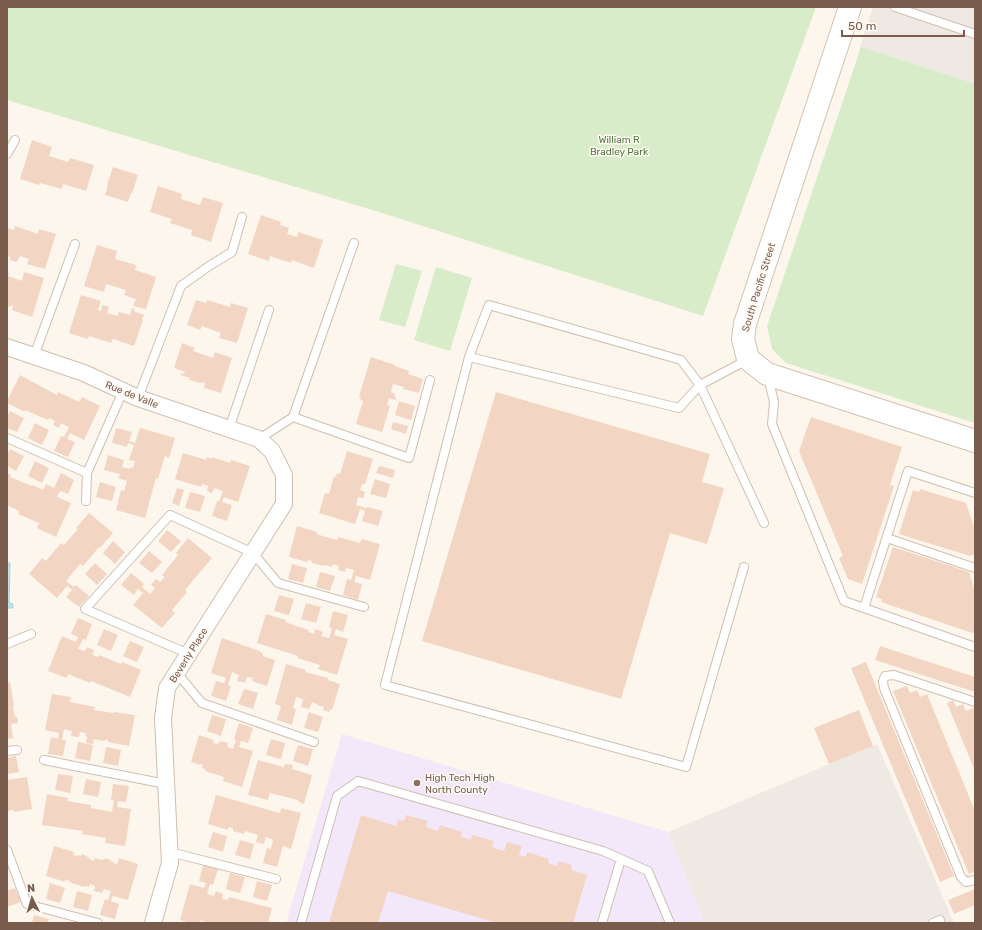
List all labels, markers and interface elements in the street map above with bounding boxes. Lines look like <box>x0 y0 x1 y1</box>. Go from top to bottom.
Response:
scale bar <box>842 12 964 38</box>
text: 50 m <box>848 19 876 33</box>
park label: William R Bradley Park <box>590 134 649 158</box>
street label: South Pacific Street <box>740 241 778 333</box>
street label: Rue de Valle <box>103 379 160 411</box>
street label: Beverly Place <box>167 626 211 685</box>
place label: High Tech High North County <box>425 772 495 796</box>
marker: High Tech High North County <box>412 778 422 788</box>
north arrow <box>12 878 52 918</box>
text: N <box>27 882 36 895</box>

